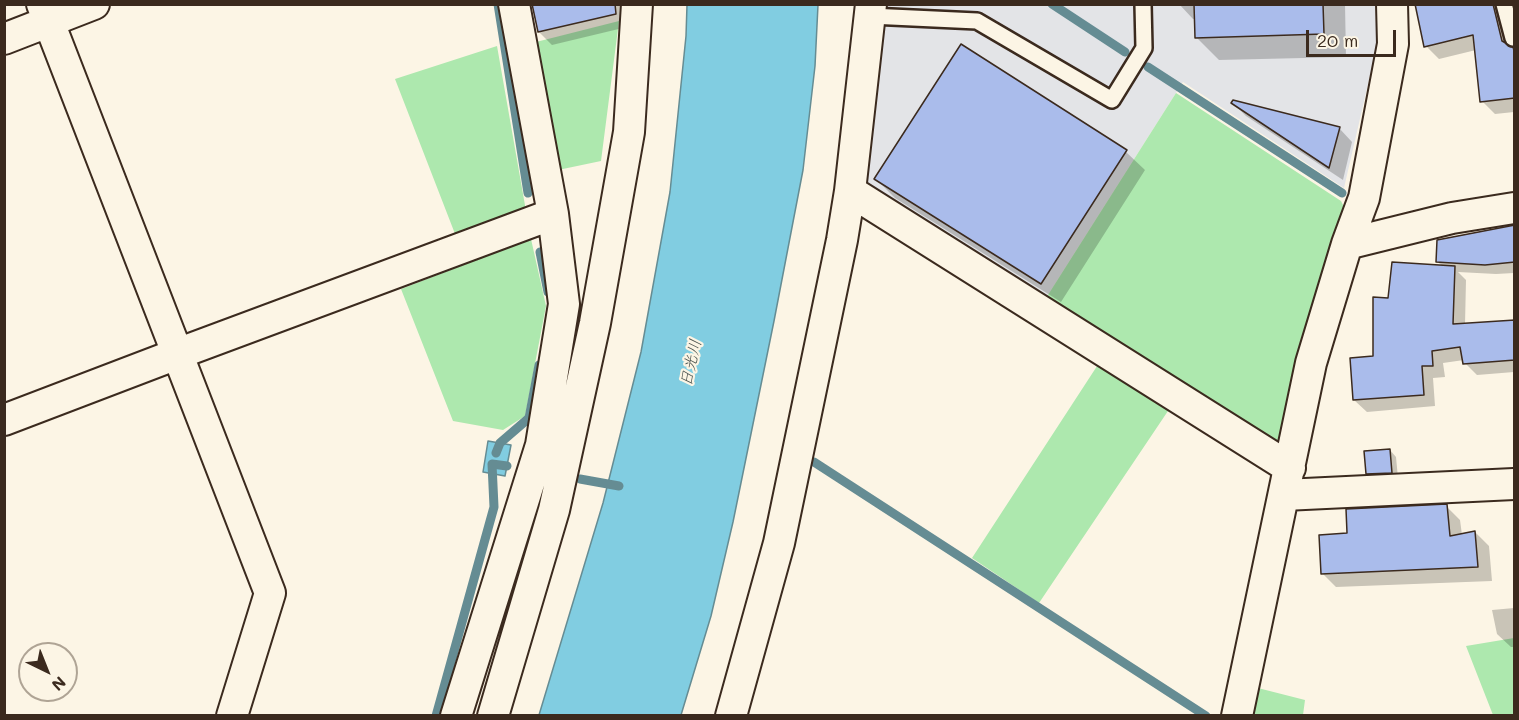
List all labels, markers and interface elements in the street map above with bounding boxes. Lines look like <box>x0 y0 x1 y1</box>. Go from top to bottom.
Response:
scale bar <box>1309 18 1399 56</box>
text: 20 m <box>1317 28 1358 52</box>
water label: 日光川 <box>676 337 706 389</box>
north arrow <box>18 642 78 702</box>
text: N <box>48 672 71 696</box>

